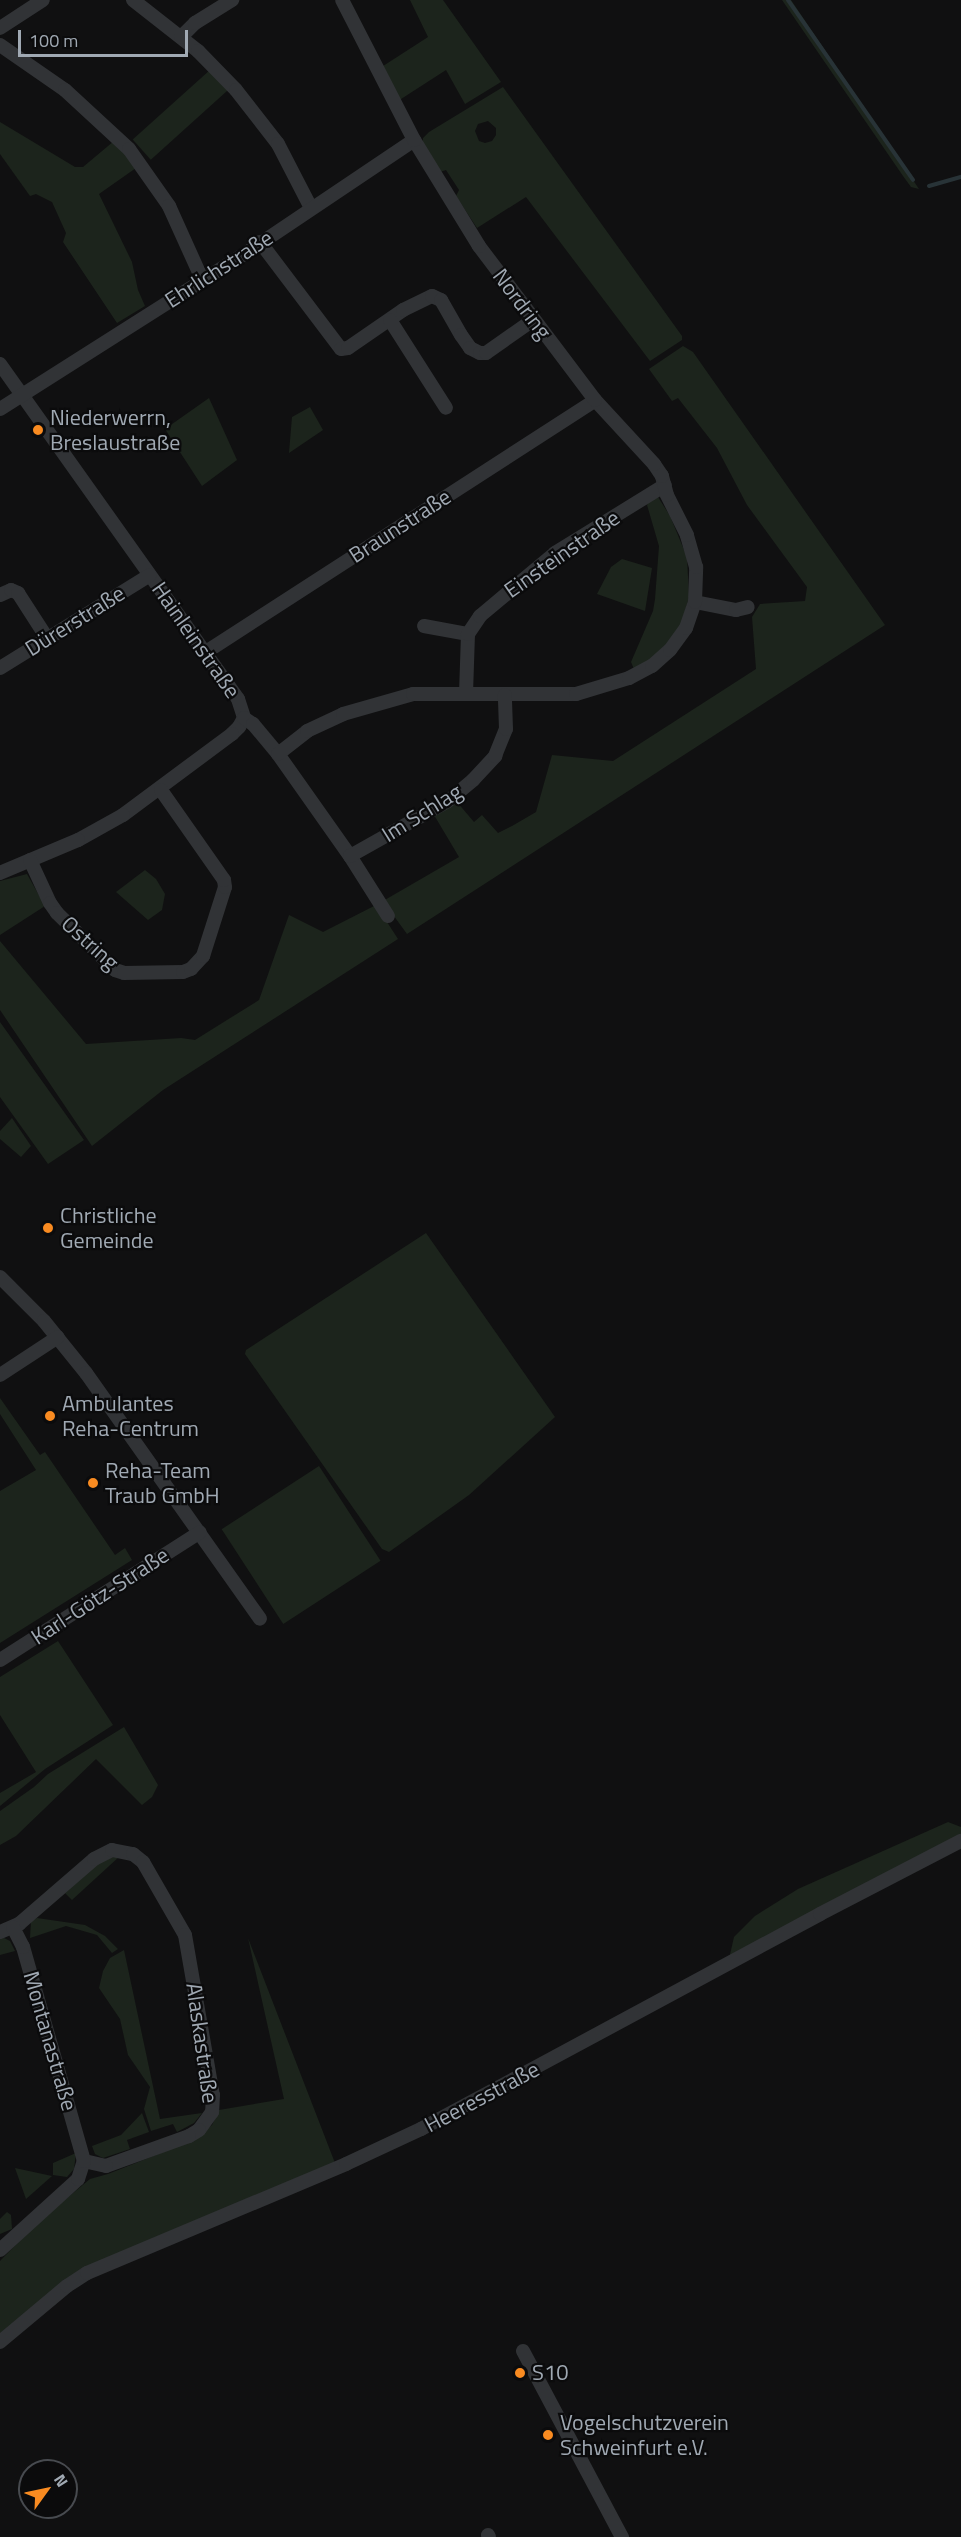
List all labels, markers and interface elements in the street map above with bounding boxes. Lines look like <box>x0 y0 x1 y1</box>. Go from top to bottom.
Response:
scale bar <box>21 18 190 56</box>
text: 100 m <box>29 27 78 54</box>
street label: Ehrlichstraße <box>160 224 278 314</box>
street label: Nordring <box>487 264 557 344</box>
place label: Niederwerrn, Breslaustraße <box>50 404 180 456</box>
marker: Niederwerrn, Breslaustraße <box>31 423 45 437</box>
street label: Braunstraße <box>344 483 456 569</box>
street label: Einsteinstraße <box>499 505 625 603</box>
street label: Hainleinstraße <box>146 577 246 703</box>
street label: Dürerstraße <box>20 580 130 662</box>
street label: Im Schlag <box>377 778 467 848</box>
street label: Ostring <box>56 910 124 976</box>
place label: Christliche Gemeinde <box>60 1202 157 1254</box>
marker: Christliche Gemeinde <box>41 1221 55 1235</box>
place label: Ambulantes Reha-Centrum <box>62 1390 199 1442</box>
marker: Ambulantes Reha-Centrum <box>43 1409 57 1423</box>
place label: Reha-Team Traub GmbH <box>105 1457 220 1508</box>
marker: Reha-Team Traub GmbH <box>86 1476 100 1490</box>
street label: Karl-Götz-Straße <box>26 1542 174 1650</box>
street label: Montanastraße <box>18 1968 82 2114</box>
street label: Alaskastraße <box>180 1981 224 2105</box>
street label: Heeresstraße <box>420 2056 544 2138</box>
place label: S10 <box>532 2360 569 2386</box>
marker: S10 <box>513 2366 527 2380</box>
place label: Vogelschutzverein Schweinfurt e.V. <box>560 2409 729 2460</box>
marker: Vogelschutzverein Schweinfurt e.V. <box>541 2428 555 2442</box>
north arrow <box>18 2459 78 2519</box>
text: N <box>48 2469 75 2491</box>

